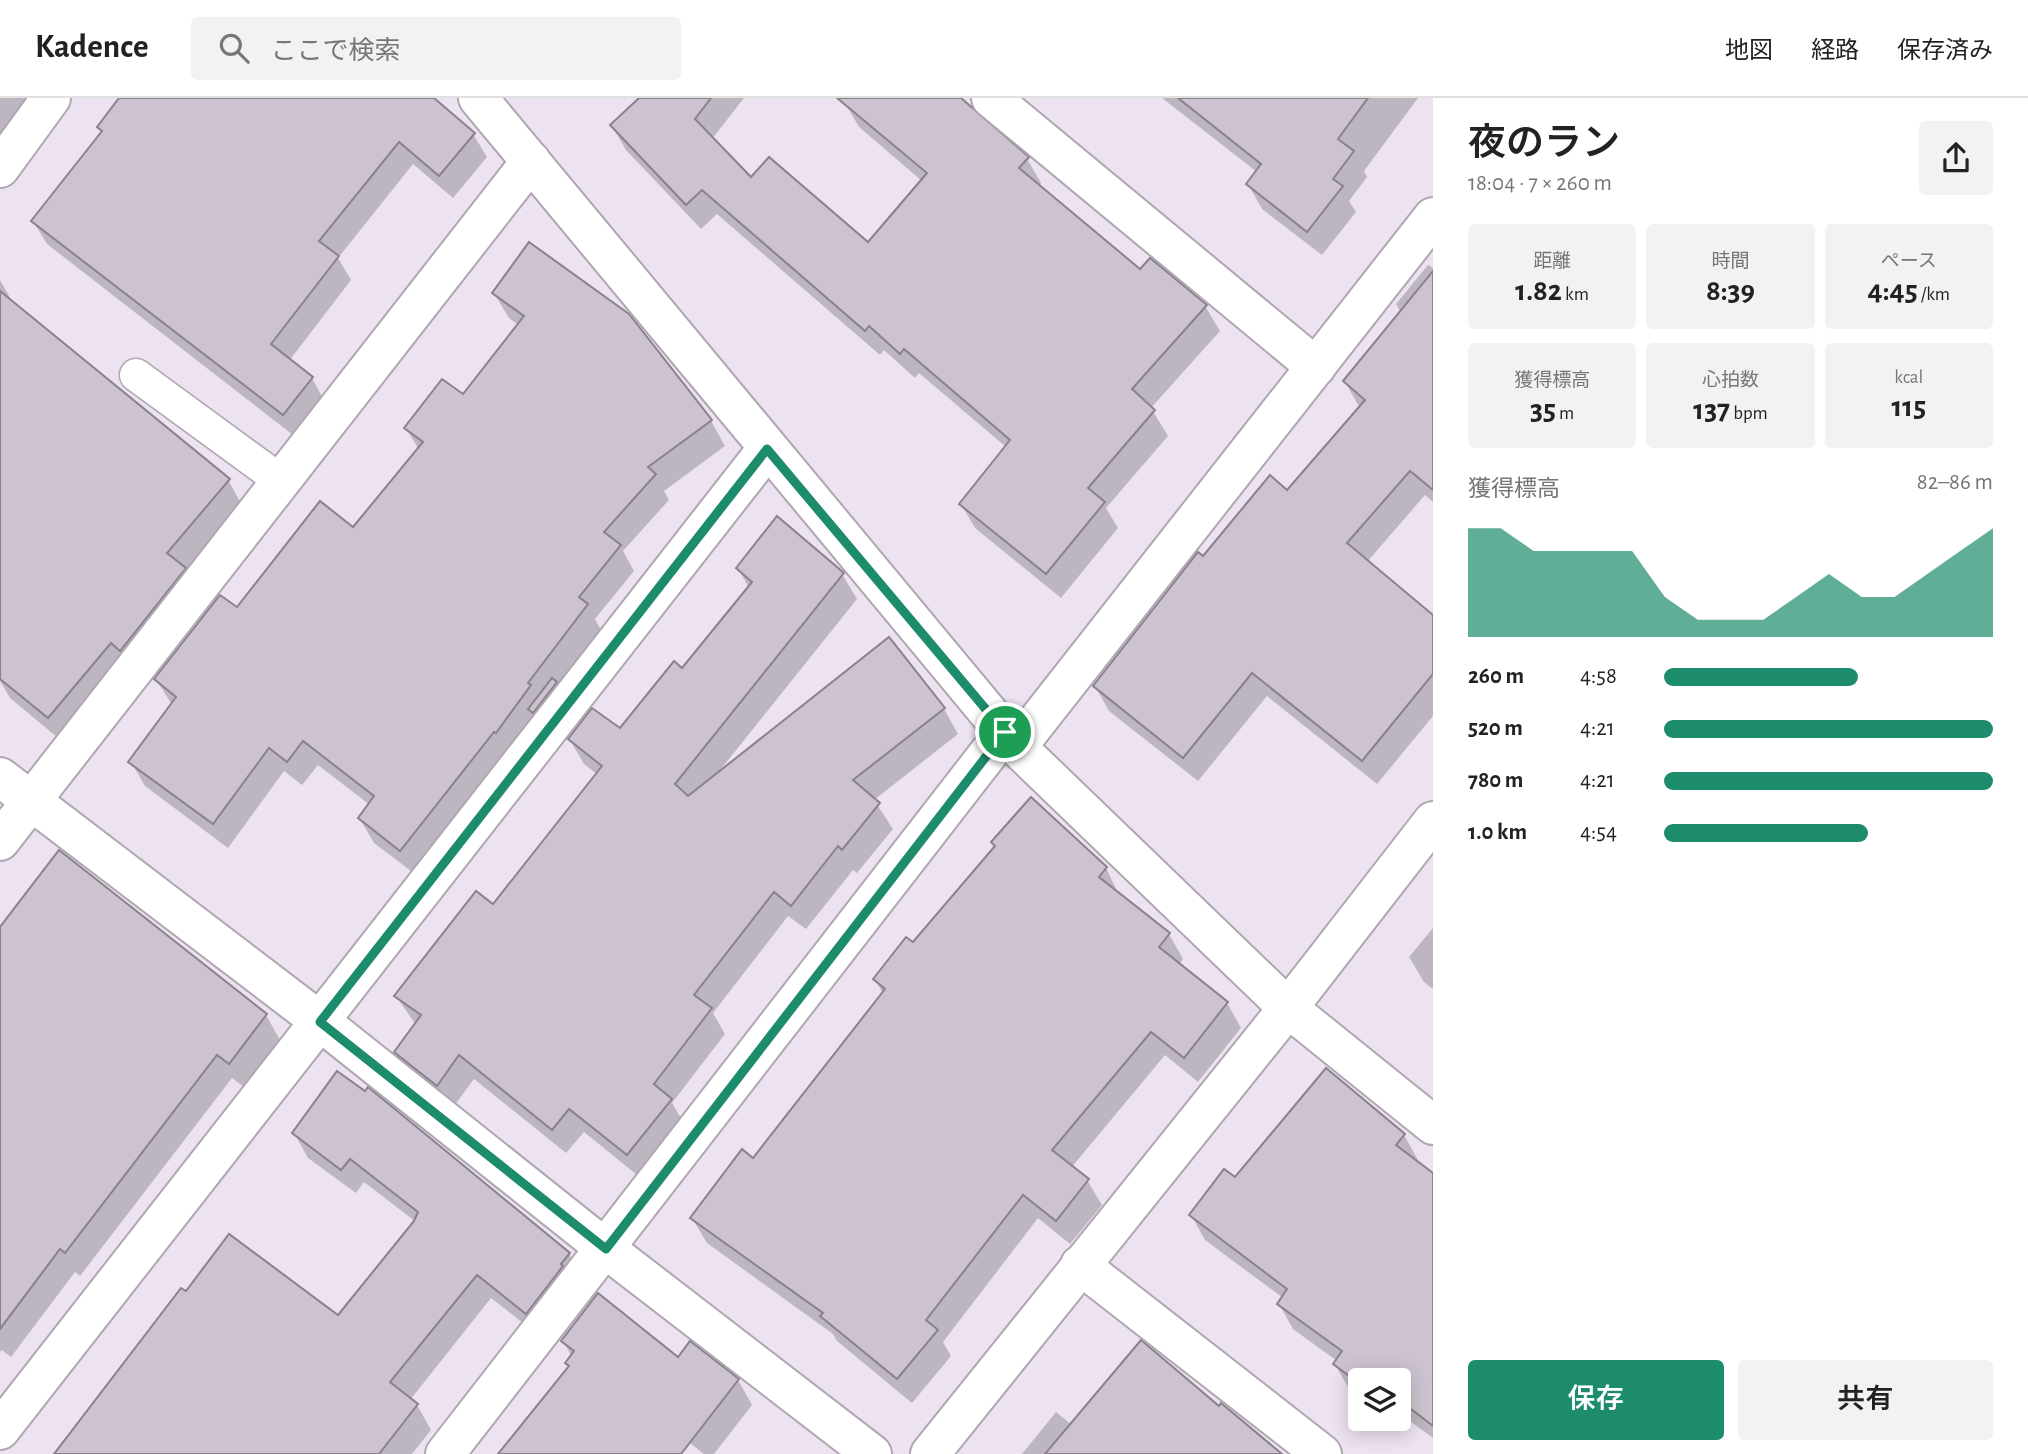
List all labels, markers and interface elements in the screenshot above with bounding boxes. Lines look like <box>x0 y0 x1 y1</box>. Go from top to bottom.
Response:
search box <box>191 17 681 80</box>
icon: search <box>215 29 253 67</box>
text: Kadence <box>35 31 149 64</box>
text: ここで検索 <box>271 38 401 64</box>
text: 地図 <box>1725 39 1773 63</box>
text: 経路 <box>1811 39 1859 63</box>
text: 保存済み <box>1897 39 1993 63</box>
button: share <box>1919 121 1993 195</box>
text: 夜のラン <box>1468 125 1620 163</box>
text: 18:04 · 7 × 260 m <box>1468 172 1612 195</box>
text: 距離 <box>1533 252 1571 271</box>
text: 時間 <box>1711 252 1750 271</box>
text: ペース <box>1881 252 1937 271</box>
text: 1.82 <box>1515 276 1562 306</box>
text: 8:39 <box>1706 276 1755 306</box>
text: 4:45 <box>1868 276 1918 306</box>
text: km <box>1562 285 1589 304</box>
text: /km <box>1918 285 1950 304</box>
text: kcal <box>1894 368 1923 387</box>
text: 獲得標高 <box>1514 371 1590 390</box>
text: 心拍数 <box>1702 371 1759 390</box>
text: 115 <box>1892 392 1926 422</box>
text: 35 <box>1530 395 1556 425</box>
text: 137 <box>1693 395 1730 425</box>
text: m <box>1556 404 1574 423</box>
text: bpm <box>1730 404 1768 423</box>
text: 82–86 m <box>1917 471 1993 494</box>
text: 獲得標高 <box>1468 478 1560 501</box>
text: 260 m <box>1468 665 1524 688</box>
text: 4:58 <box>1580 665 1617 688</box>
pin <box>975 702 1035 762</box>
icon: arrive <box>986 713 1024 751</box>
text: 520 m <box>1468 717 1523 740</box>
text: 4:21 <box>1580 717 1615 740</box>
text: 780 m <box>1468 769 1523 792</box>
text: 4:21 <box>1580 769 1615 792</box>
text: 1.0 km <box>1468 821 1527 844</box>
text: 4:54 <box>1580 821 1617 844</box>
button: 保存 <box>1468 1360 1724 1440</box>
button: 共有 <box>1738 1360 1993 1440</box>
map controls <box>1348 1368 1411 1431</box>
button: layers <box>1348 1368 1411 1431</box>

